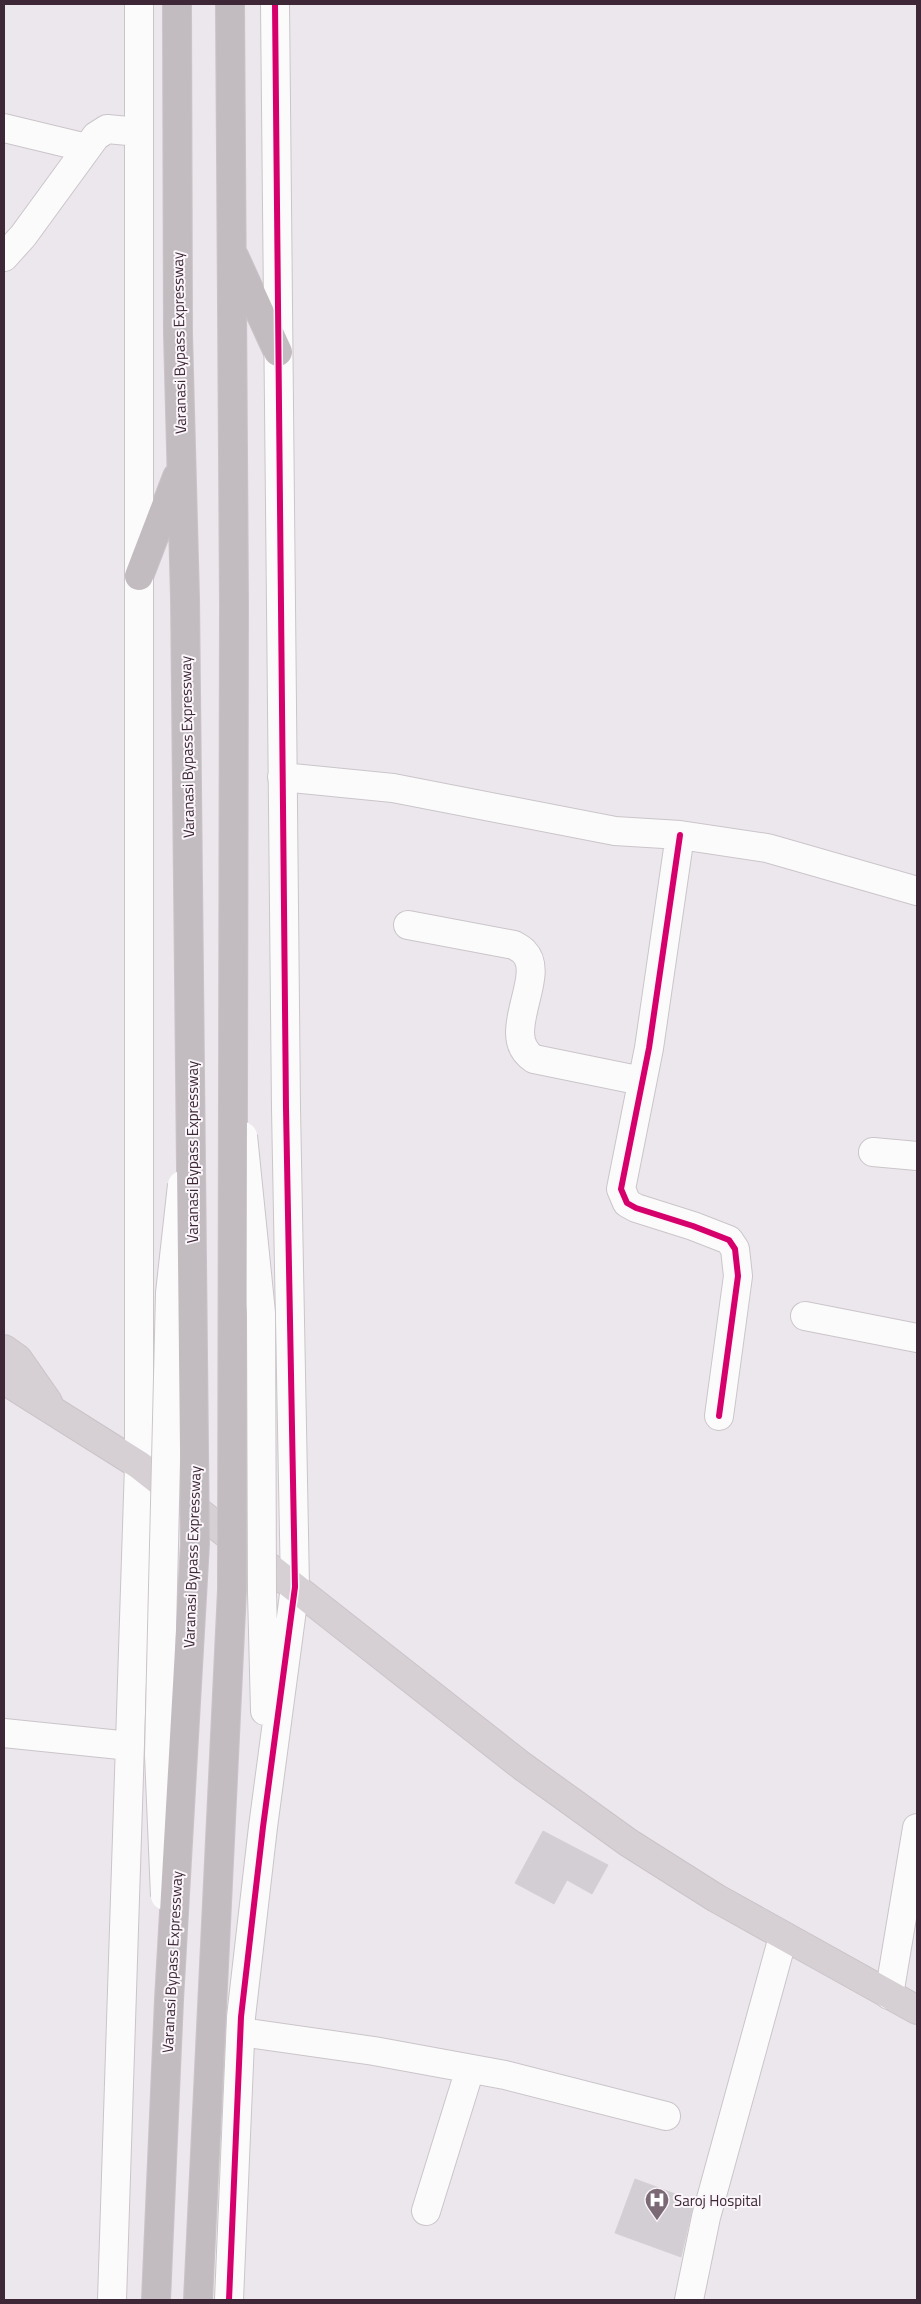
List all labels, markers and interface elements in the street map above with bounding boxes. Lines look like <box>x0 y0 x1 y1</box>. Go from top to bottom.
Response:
street label: Varanasi Bypass Expressway <box>166 252 192 434</box>
street label: Varanasi Bypass Expressway <box>174 656 200 838</box>
street label: Varanasi Bypass Expressway <box>181 1061 204 1243</box>
street label: Varanasi Bypass Expressway <box>177 1466 207 1648</box>
street label: Varanasi Bypass Expressway <box>156 1870 188 2054</box>
hospital icon: Saroj Hospital <box>644 2187 670 2221</box>
place label: Saroj Hospital <box>674 2189 762 2212</box>

